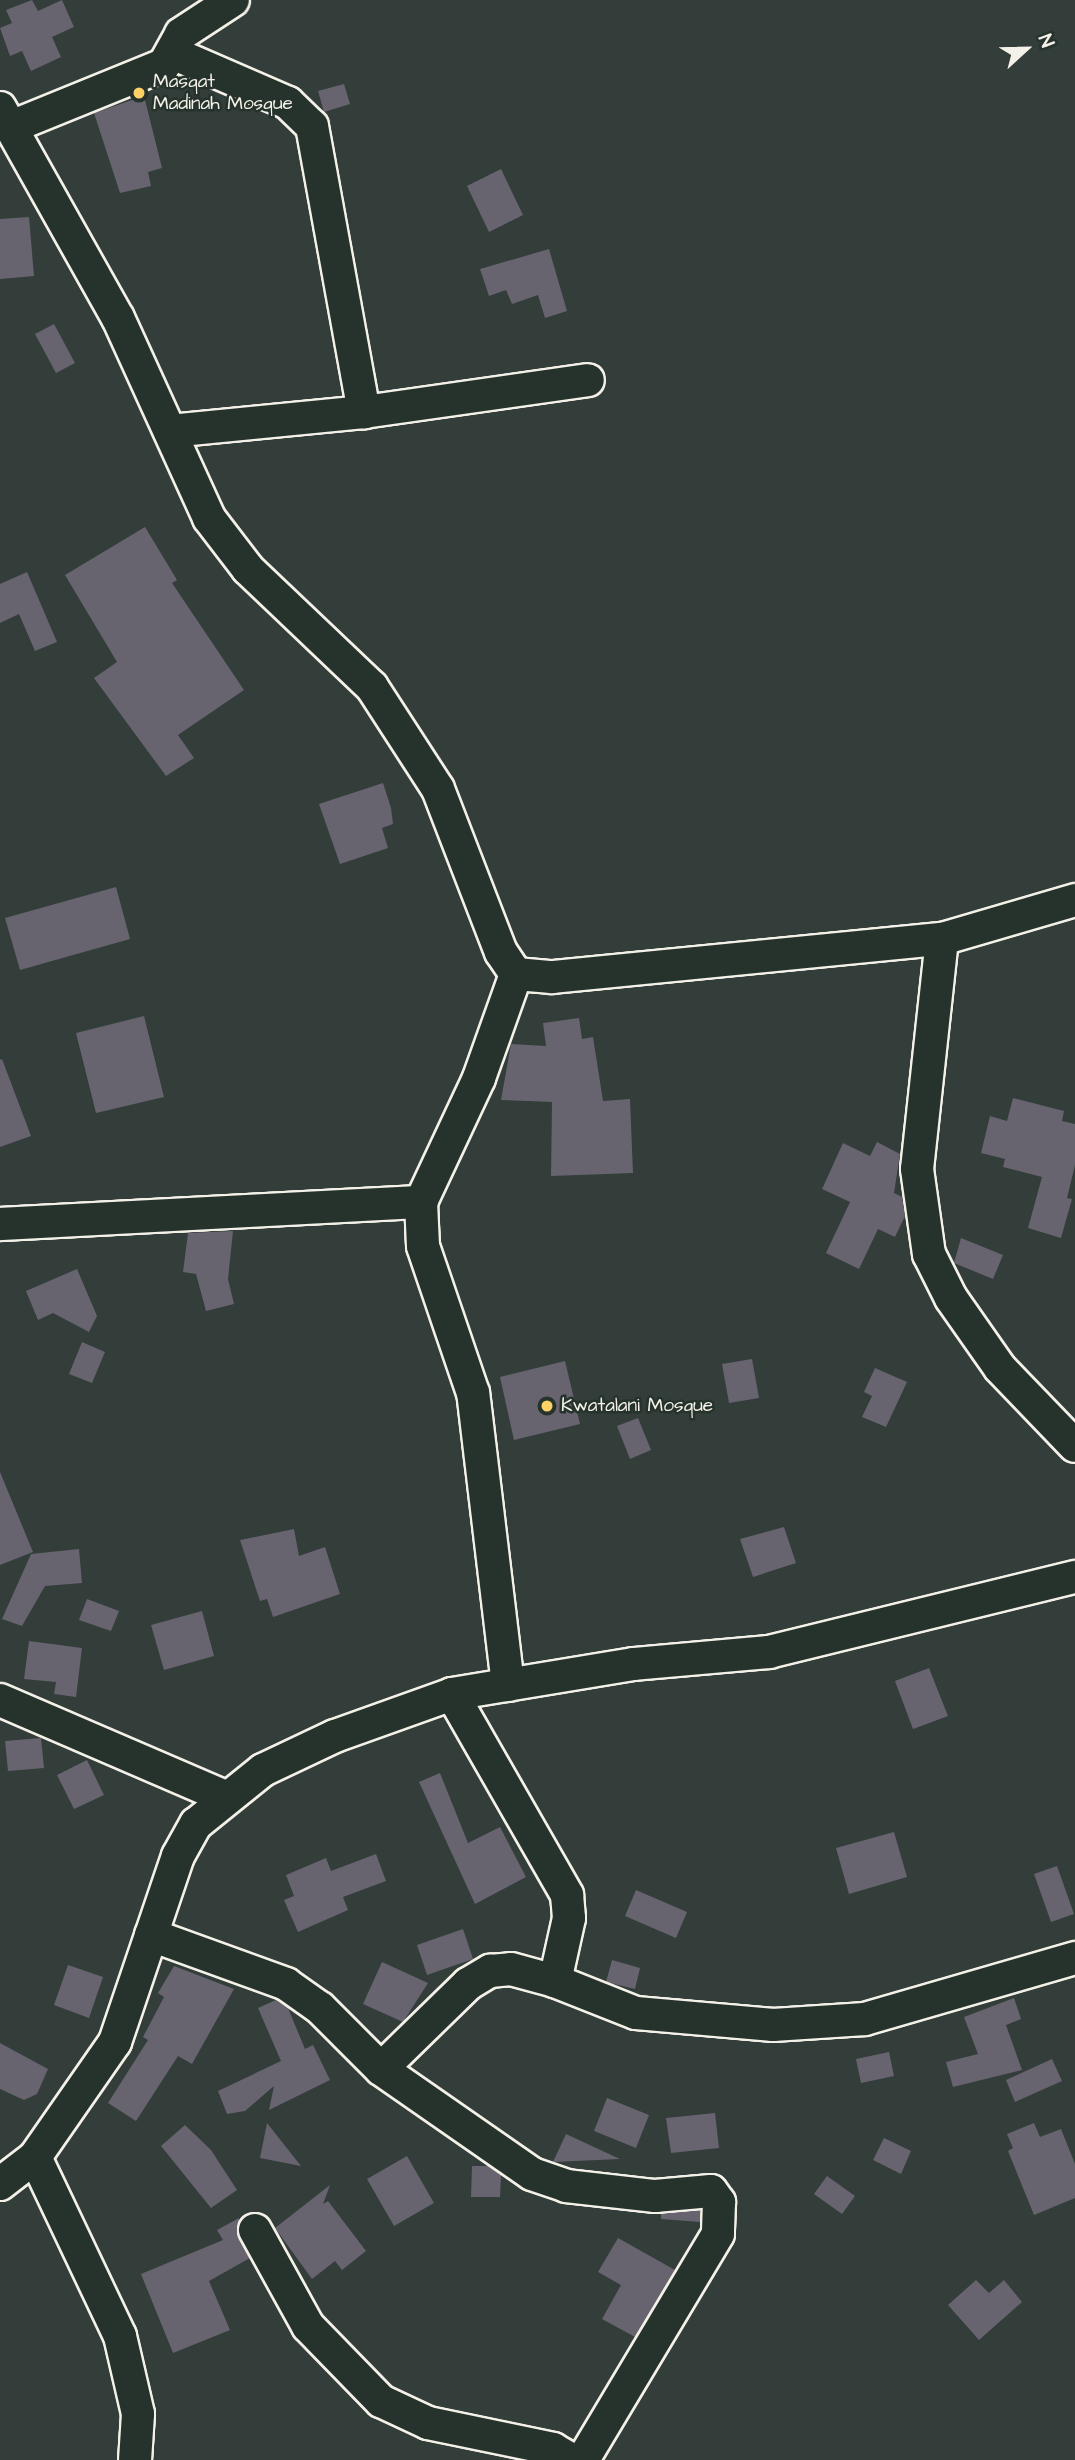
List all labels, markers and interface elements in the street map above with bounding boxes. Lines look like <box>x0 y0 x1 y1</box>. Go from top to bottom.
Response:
north arrow <box>991 14 1061 84</box>
text: N <box>1031 30 1061 52</box>
place label: Masqat Madinah Mosque <box>153 71 293 115</box>
marker: Masqat Madinah Mosque <box>131 85 147 101</box>
place label: Kwatalani Mosque <box>561 1395 713 1417</box>
marker: Kwatalani Mosque <box>539 1398 555 1414</box>

